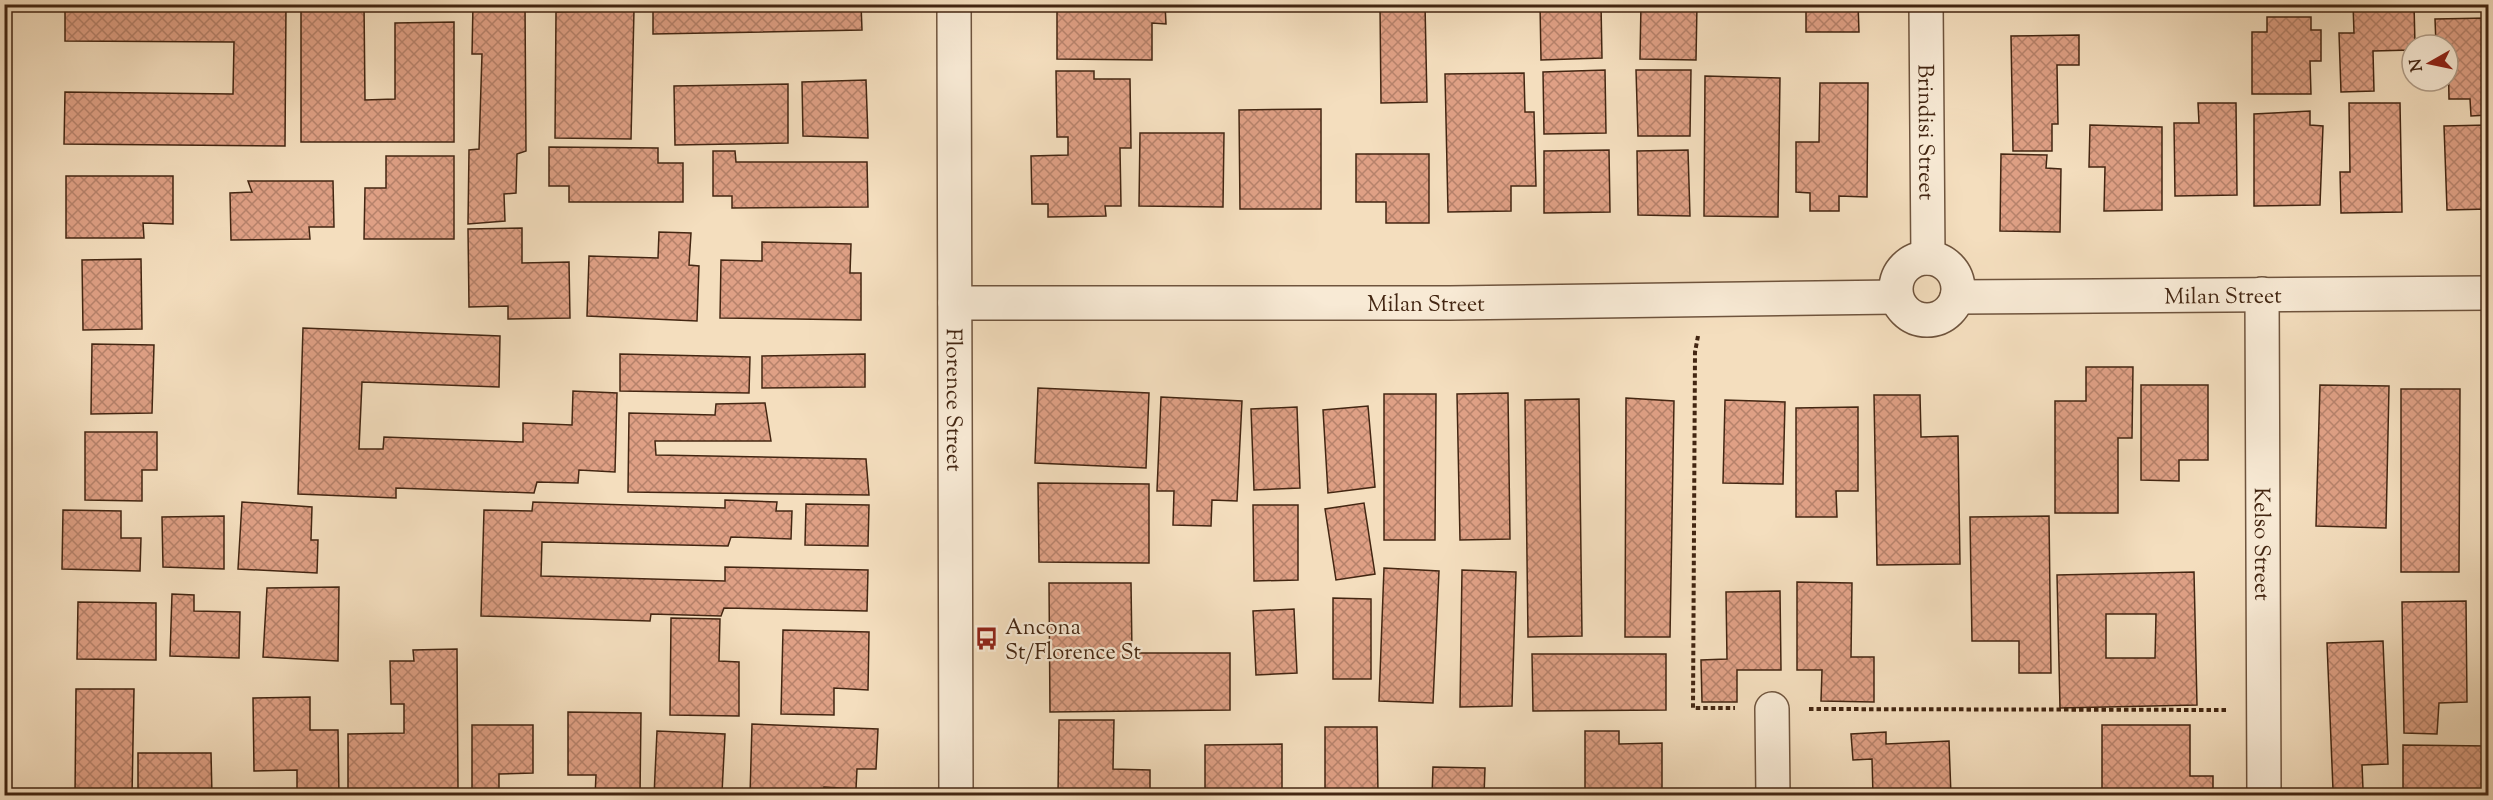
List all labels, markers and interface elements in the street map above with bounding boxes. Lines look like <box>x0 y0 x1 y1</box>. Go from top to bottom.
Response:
north arrow <box>2400 33 2460 93</box>
text: N <box>2405 57 2430 73</box>
street label: Brindisi Street <box>1907 64 1941 201</box>
street label: Milan Street <box>2164 282 2282 314</box>
street label: Milan Street <box>1367 290 1485 322</box>
street label: Florence Street <box>936 328 968 472</box>
street label: Kelso Street <box>2244 487 2276 601</box>
place label: Ancona St/Florence St <box>1005 613 1142 670</box>
bus stop icon: Ancona St/Florence St <box>974 626 1000 652</box>

